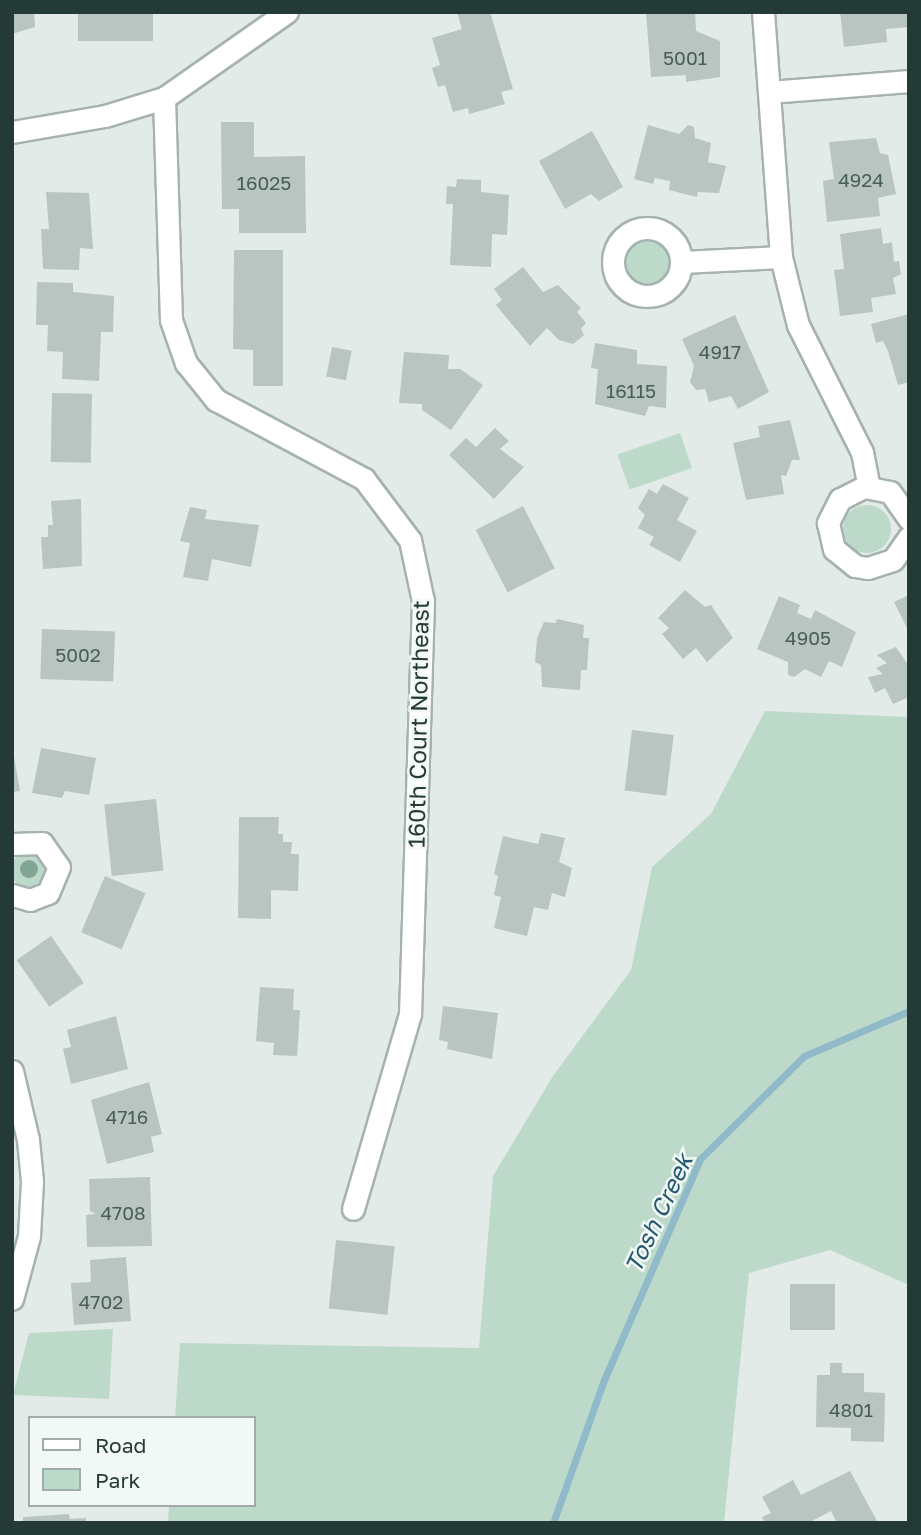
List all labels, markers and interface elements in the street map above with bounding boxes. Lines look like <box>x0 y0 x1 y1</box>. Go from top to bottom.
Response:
house number: 5001 <box>663 47 707 69</box>
house number: 4924 <box>838 169 884 191</box>
house number: 16025 <box>237 172 291 194</box>
house number: 4917 <box>699 341 741 363</box>
house number: 16115 <box>606 380 656 402</box>
street label: 160th Court Northeast <box>402 600 434 848</box>
house number: 4905 <box>785 627 831 649</box>
house number: 5002 <box>55 644 101 666</box>
house number: 4716 <box>106 1106 148 1128</box>
water label: Tosh Creek <box>618 1149 698 1277</box>
house number: 4708 <box>100 1202 146 1224</box>
house number: 4702 <box>79 1291 123 1313</box>
house number: 4801 <box>829 1399 873 1421</box>
legend <box>28 1416 256 1507</box>
text: Road <box>95 1432 146 1458</box>
text: Park <box>95 1467 140 1493</box>

